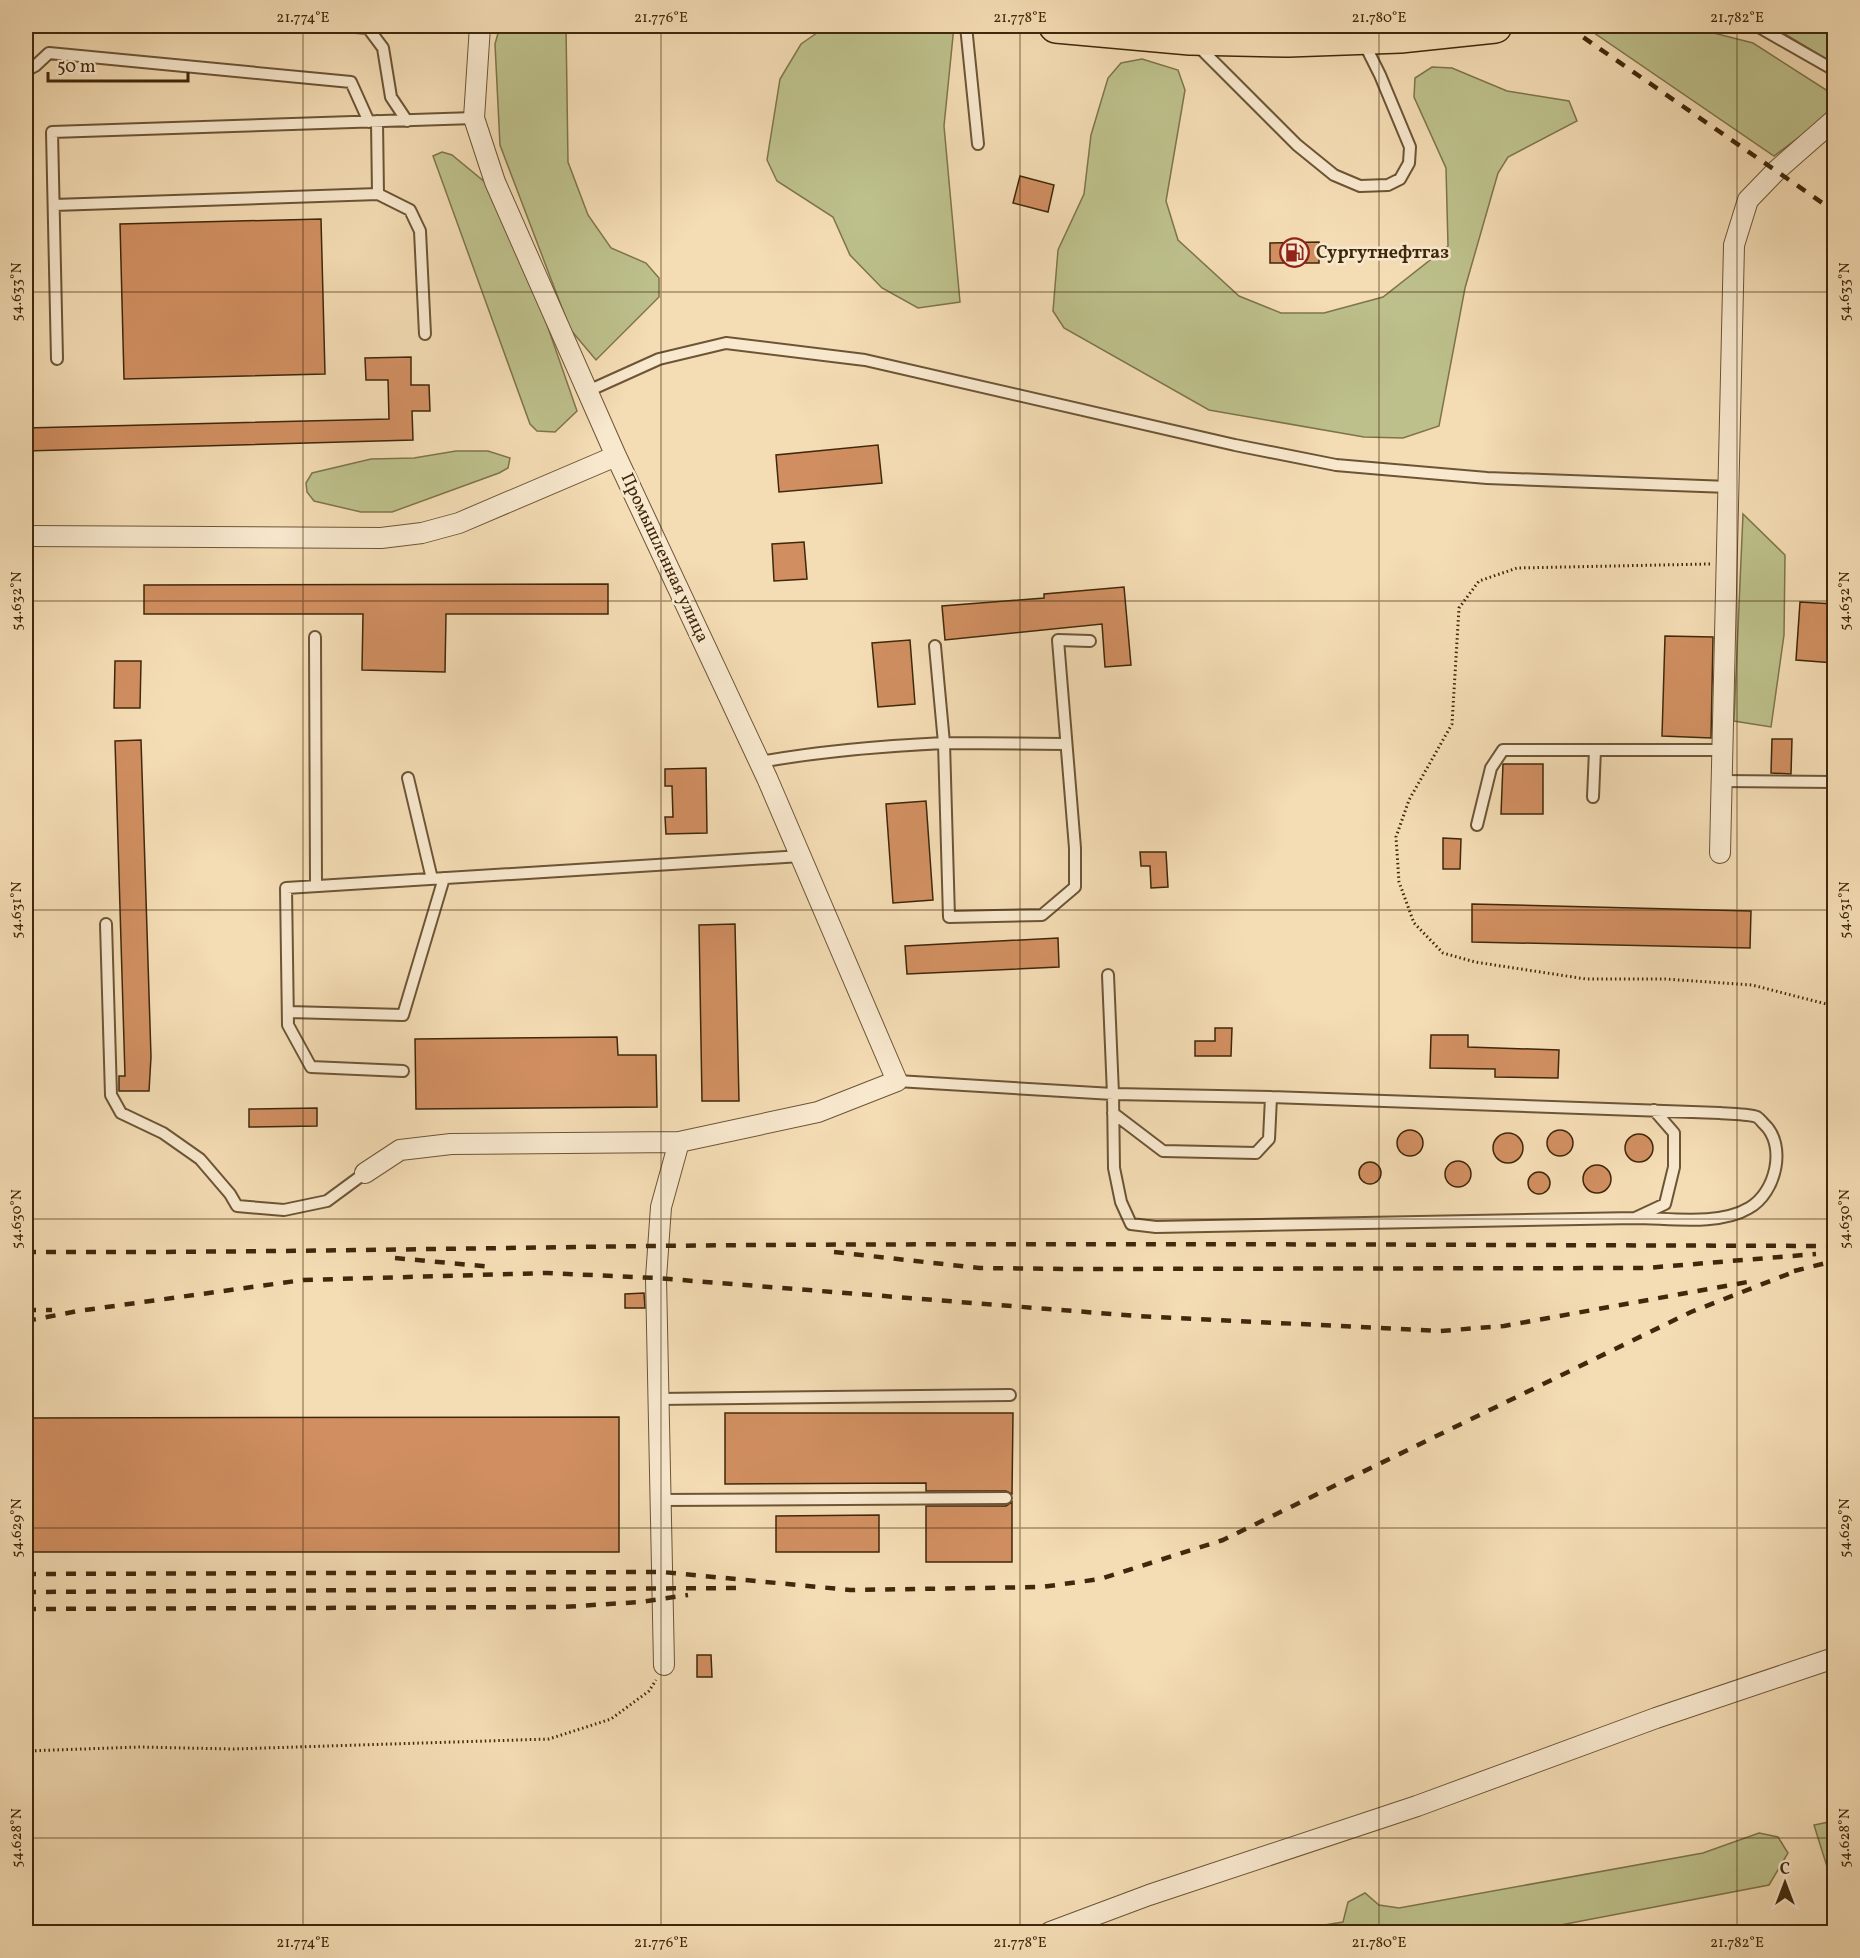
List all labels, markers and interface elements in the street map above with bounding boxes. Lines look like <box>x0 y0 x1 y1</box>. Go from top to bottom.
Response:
text: 21.774°E <box>276 8 330 29</box>
text: 21.776°E <box>634 8 688 29</box>
text: 21.778°E <box>993 8 1047 29</box>
text: 21.780°E <box>1352 8 1406 29</box>
text: 21.782°E <box>1710 8 1764 29</box>
scale bar <box>48 45 188 83</box>
text: 50 m <box>57 55 96 80</box>
fuel station icon: Сургутнефтгаз <box>1279 237 1311 269</box>
place label: Сургутнефтгаз <box>1316 241 1449 266</box>
text: 54.633°N <box>7 262 28 322</box>
text: 54.633°N <box>1835 262 1856 322</box>
street label: Промышленная улица <box>614 469 714 647</box>
text: 54.632°N <box>7 571 28 631</box>
text: 54.632°N <box>1835 571 1856 631</box>
text: 54.631°N <box>7 881 28 939</box>
text: 54.631°N <box>1835 881 1856 939</box>
text: 54.630°N <box>7 1189 28 1249</box>
text: 54.630°N <box>1835 1189 1856 1249</box>
text: 54.629°N <box>7 1498 28 1558</box>
text: 54.629°N <box>1835 1498 1856 1558</box>
text: 54.628°N <box>7 1808 28 1868</box>
text: 54.628°N <box>1835 1808 1856 1868</box>
north arrow <box>1755 1853 1815 1913</box>
text: С <box>1780 1859 1790 1881</box>
text: 21.774°E <box>276 1933 330 1954</box>
text: 21.776°E <box>634 1933 688 1954</box>
text: 21.778°E <box>993 1933 1047 1954</box>
text: 21.780°E <box>1352 1933 1406 1954</box>
text: 21.782°E <box>1710 1933 1764 1954</box>

